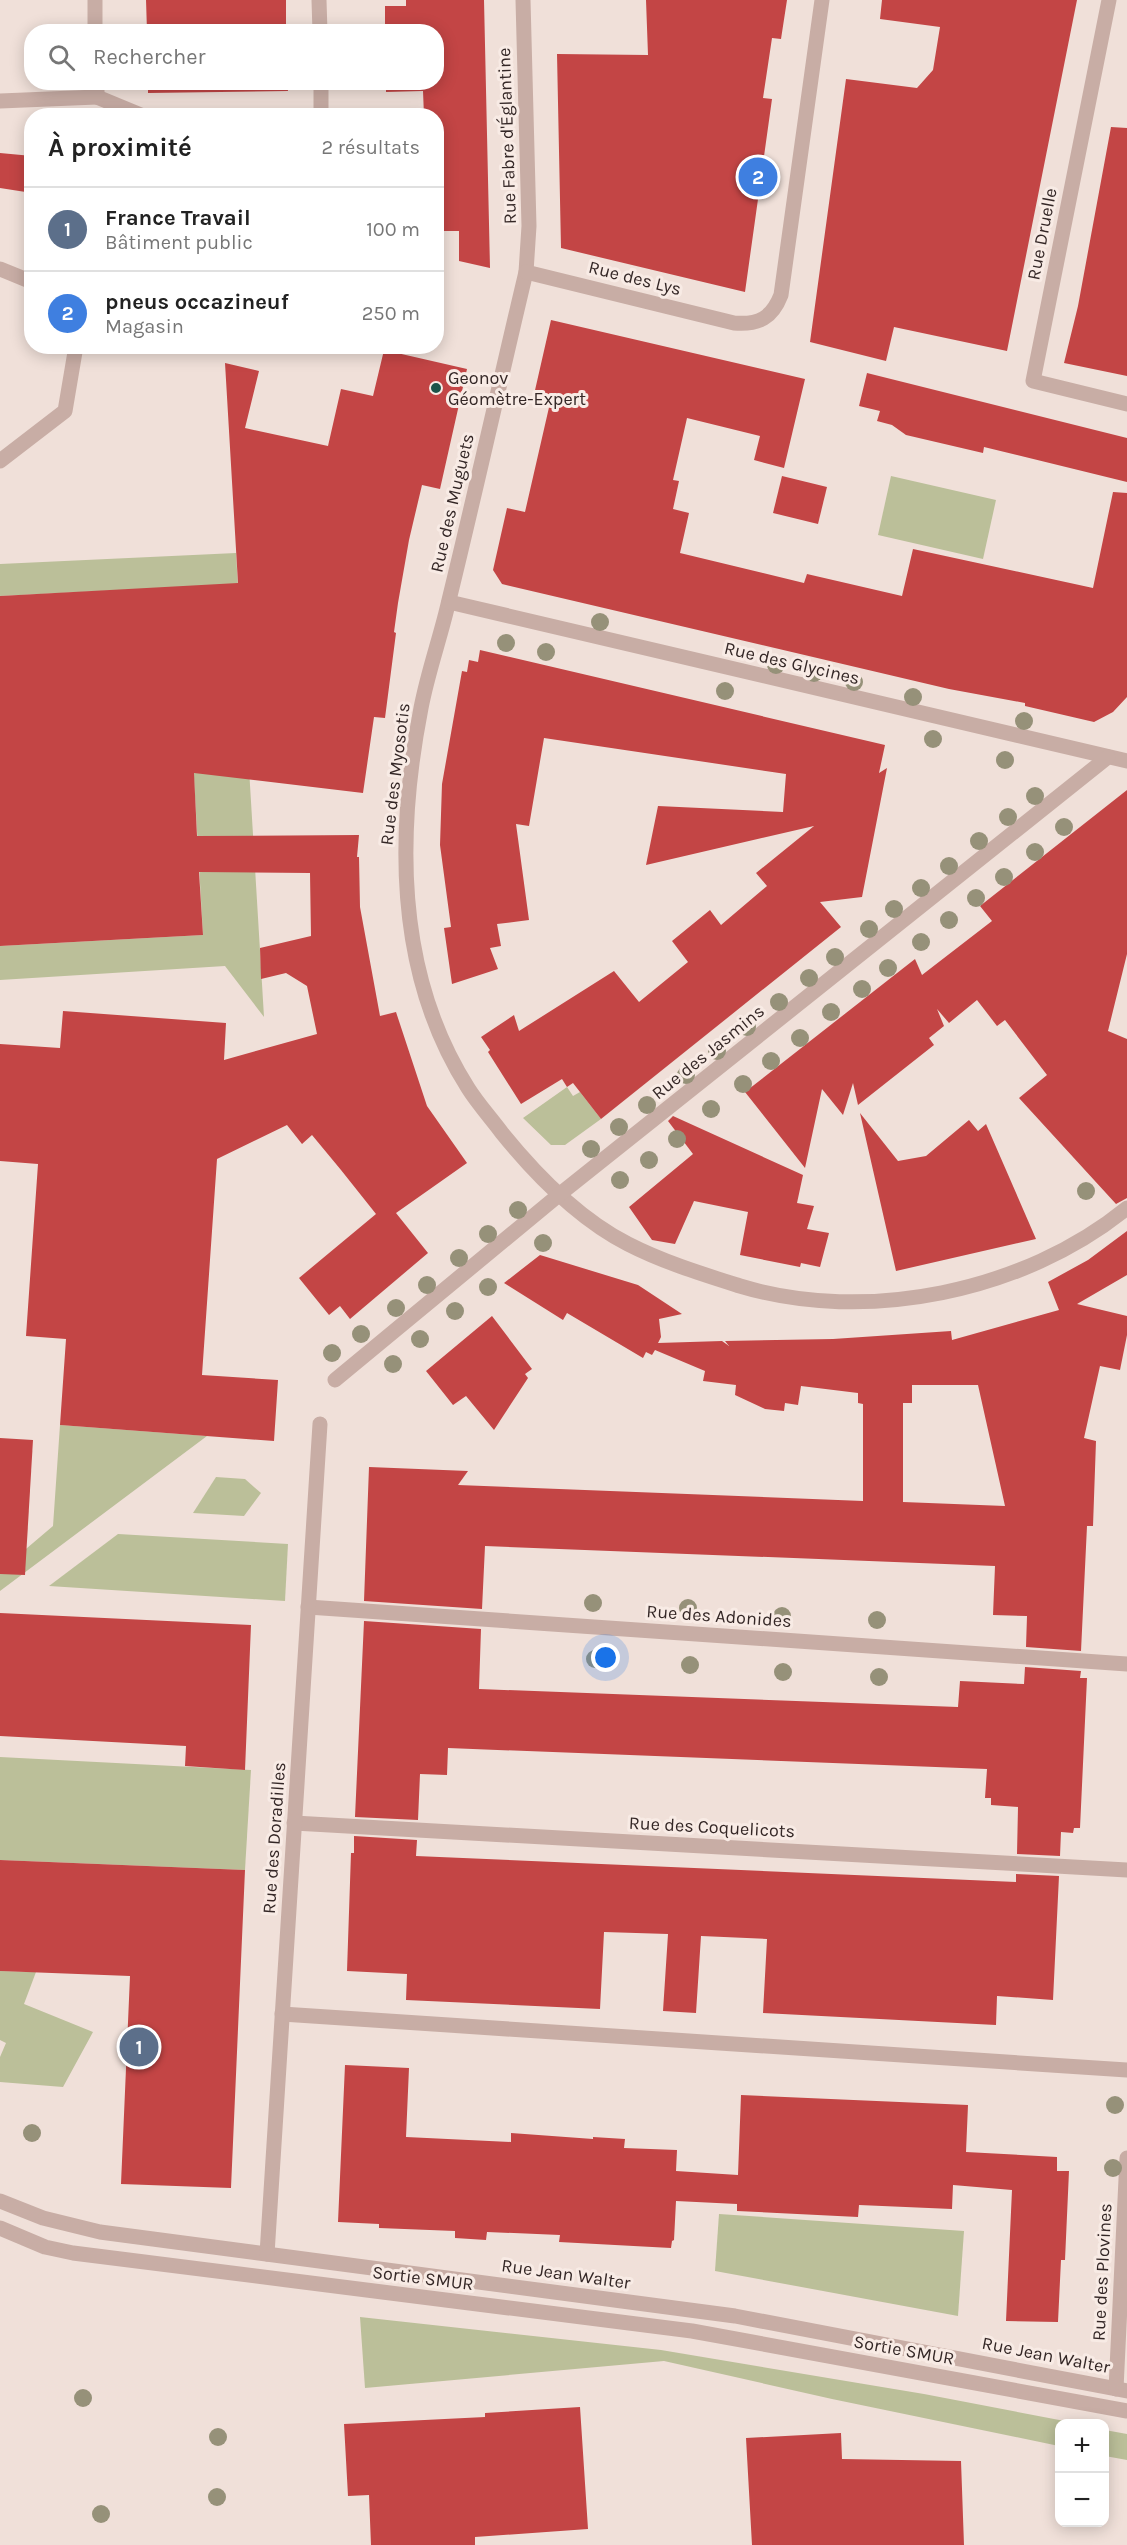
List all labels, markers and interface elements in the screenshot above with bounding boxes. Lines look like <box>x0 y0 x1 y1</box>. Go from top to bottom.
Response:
search box <box>24 24 444 90</box>
icon: search <box>45 41 78 74</box>
text: Rechercher <box>93 44 206 70</box>
street label: Rue Fabre d'Églantine <box>492 47 521 225</box>
text: À proximité <box>48 132 192 163</box>
text: 2 résultats <box>321 136 420 159</box>
pin: 2 <box>738 154 777 200</box>
street label: Rue Druelle <box>1022 186 1062 282</box>
text: France Travail <box>105 205 251 231</box>
text: 1 <box>64 218 71 241</box>
text: 100 m <box>366 218 420 241</box>
text: Bâtiment public <box>105 231 253 254</box>
street label: Rue des Lys <box>586 256 684 300</box>
text: pneus occazineuf <box>105 289 289 315</box>
text: 2 <box>61 302 74 325</box>
text: 250 m <box>362 302 420 325</box>
text: Magasin <box>105 315 184 338</box>
place label: Geonov Géomètre-Expert <box>448 367 586 410</box>
marker: Geonov Géomètre-Expert <box>429 381 443 395</box>
street label: Rue des Muguets <box>425 431 479 575</box>
street label: Rue des Glycines <box>722 637 862 689</box>
street label: Rue des Myosotis <box>375 701 415 847</box>
street label: Rue des Jasmins <box>647 1000 769 1104</box>
street label: Rue des Adonides <box>646 1600 792 1632</box>
your location <box>591 1643 620 1672</box>
street label: Rue des Doradilles <box>258 1761 290 1915</box>
street label: Rue des Coquelicots <box>628 1812 796 1842</box>
pin: 1 <box>120 2024 158 2070</box>
street label: Rue des Plovines <box>1087 2203 1117 2341</box>
street label: Rue Jean Walter <box>500 2254 632 2294</box>
street label: Sortie SMUR <box>371 2261 475 2295</box>
street label: Sortie SMUR <box>852 2330 956 2370</box>
street label: Rue Jean Walter <box>980 2332 1112 2378</box>
map controls <box>1055 2419 1109 2527</box>
button: + <box>1055 2419 1109 2473</box>
button: − <box>1055 2473 1109 2527</box>

